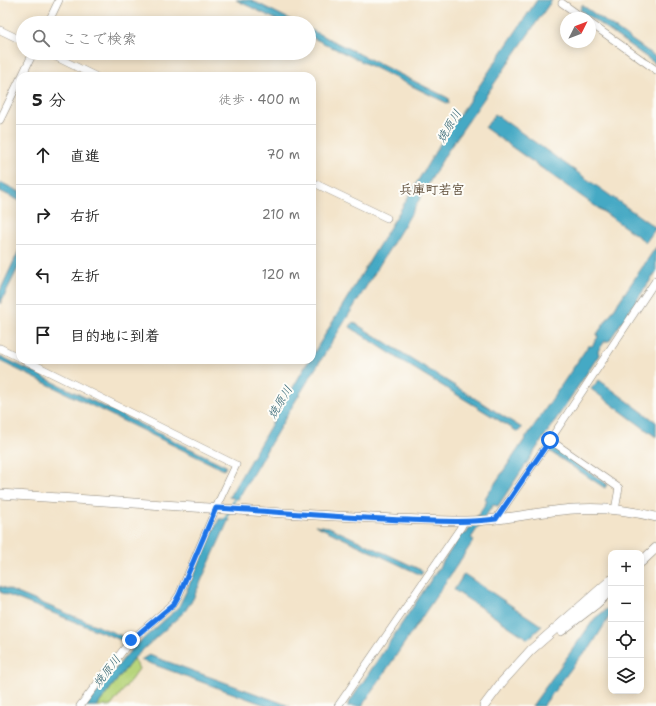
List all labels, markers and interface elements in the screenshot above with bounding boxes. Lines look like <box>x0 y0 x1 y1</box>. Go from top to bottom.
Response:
north arrow <box>560 12 596 48</box>
search box <box>16 16 316 60</box>
icon: search <box>30 27 52 49</box>
text: ここで検索 <box>62 29 137 49</box>
text: 5 分 <box>32 89 65 111</box>
text: 徒歩 · 400 m <box>219 91 300 108</box>
water label: 焼原川 <box>433 106 465 146</box>
icon: ahead <box>32 144 54 166</box>
text: 直進 <box>70 146 100 166</box>
text: 70 m <box>266 146 300 163</box>
district label: 兵庫町若宮 <box>399 181 465 198</box>
icon: right <box>32 204 54 226</box>
text: 右折 <box>70 206 100 226</box>
text: 210 m <box>262 206 300 223</box>
icon: left <box>32 264 54 286</box>
text: 左折 <box>70 266 100 286</box>
text: 120 m <box>262 266 300 283</box>
icon: arrive <box>32 324 54 346</box>
text: 目的地に到着 <box>70 326 160 346</box>
water label: 焼原川 <box>264 382 296 422</box>
route start <box>541 431 559 449</box>
map controls <box>608 550 644 694</box>
button: + <box>608 550 644 586</box>
button: − <box>608 586 644 622</box>
button: locate <box>608 622 644 658</box>
route end <box>122 631 140 649</box>
water label: 焼原川 <box>90 652 124 690</box>
button: layers <box>608 658 644 694</box>

